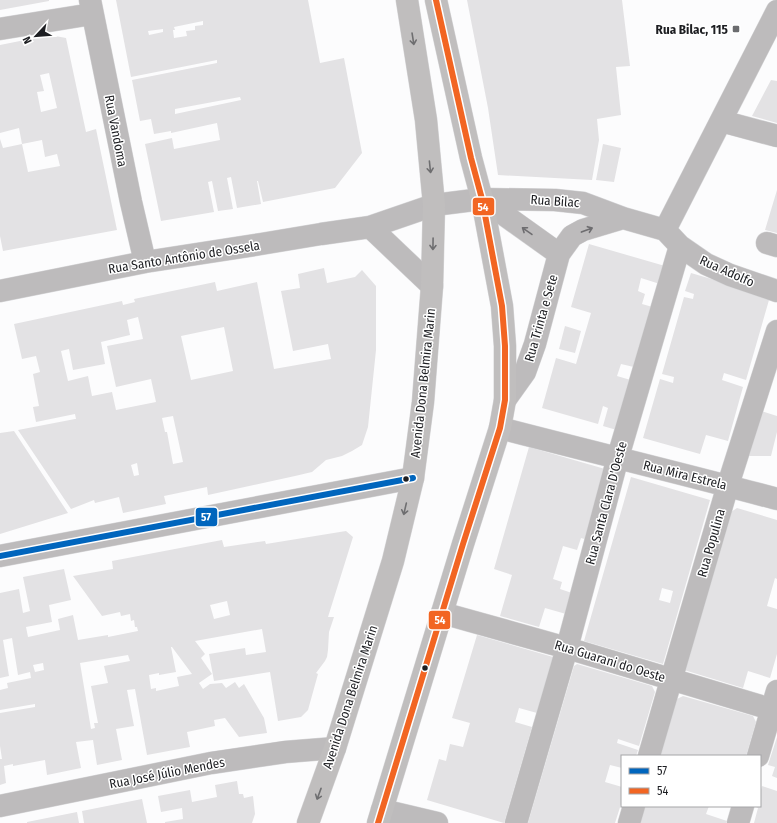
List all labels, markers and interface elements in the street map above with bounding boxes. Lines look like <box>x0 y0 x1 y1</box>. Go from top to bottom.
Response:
north arrow <box>16 16 56 56</box>
place label: Rua Bilac, 115 <box>656 22 728 37</box>
marker: Rua Bilac, 115 <box>731 24 741 34</box>
one-way arrow <box>409 32 417 45</box>
text: N <box>20 34 35 46</box>
street label: Rua Vandoma <box>102 94 130 168</box>
one-way arrow <box>427 160 434 173</box>
street label: Rua Bilac <box>530 192 580 210</box>
line badge: 54 <box>472 197 495 216</box>
text: 54 <box>477 201 489 214</box>
one-way arrow <box>580 225 592 233</box>
one-way arrow <box>522 227 533 235</box>
one-way arrow <box>429 237 437 250</box>
street label: Rua Santo Antônio de Ossela <box>107 238 261 276</box>
street label: Rua Adolfo <box>697 252 757 290</box>
street label: Rua Trinta e Sete <box>521 273 561 363</box>
street label: Avenida Dona Belmira Marin <box>408 307 438 459</box>
street label: Rua Santa Clara D'Oeste <box>582 440 630 566</box>
street label: Rua Mira Estrela <box>642 457 728 493</box>
unlabelled marker <box>401 474 411 484</box>
one-way arrow <box>401 503 408 516</box>
line badge: 57 <box>195 507 218 527</box>
street label: Rua Populina <box>694 507 728 579</box>
text: 57 <box>201 511 211 524</box>
line badge: 54 <box>428 610 451 630</box>
text: 54 <box>434 614 446 627</box>
street label: Avenida Dona Belmira Marin <box>320 623 380 771</box>
street label: Rua Guarani do Oeste <box>553 637 667 685</box>
unlabelled marker <box>420 663 430 673</box>
street label: Rua José Júlio Mendes <box>108 754 226 792</box>
legend <box>621 755 761 807</box>
text: 57 <box>657 764 667 778</box>
text: 54 <box>657 784 669 798</box>
one-way arrow <box>314 788 322 800</box>

